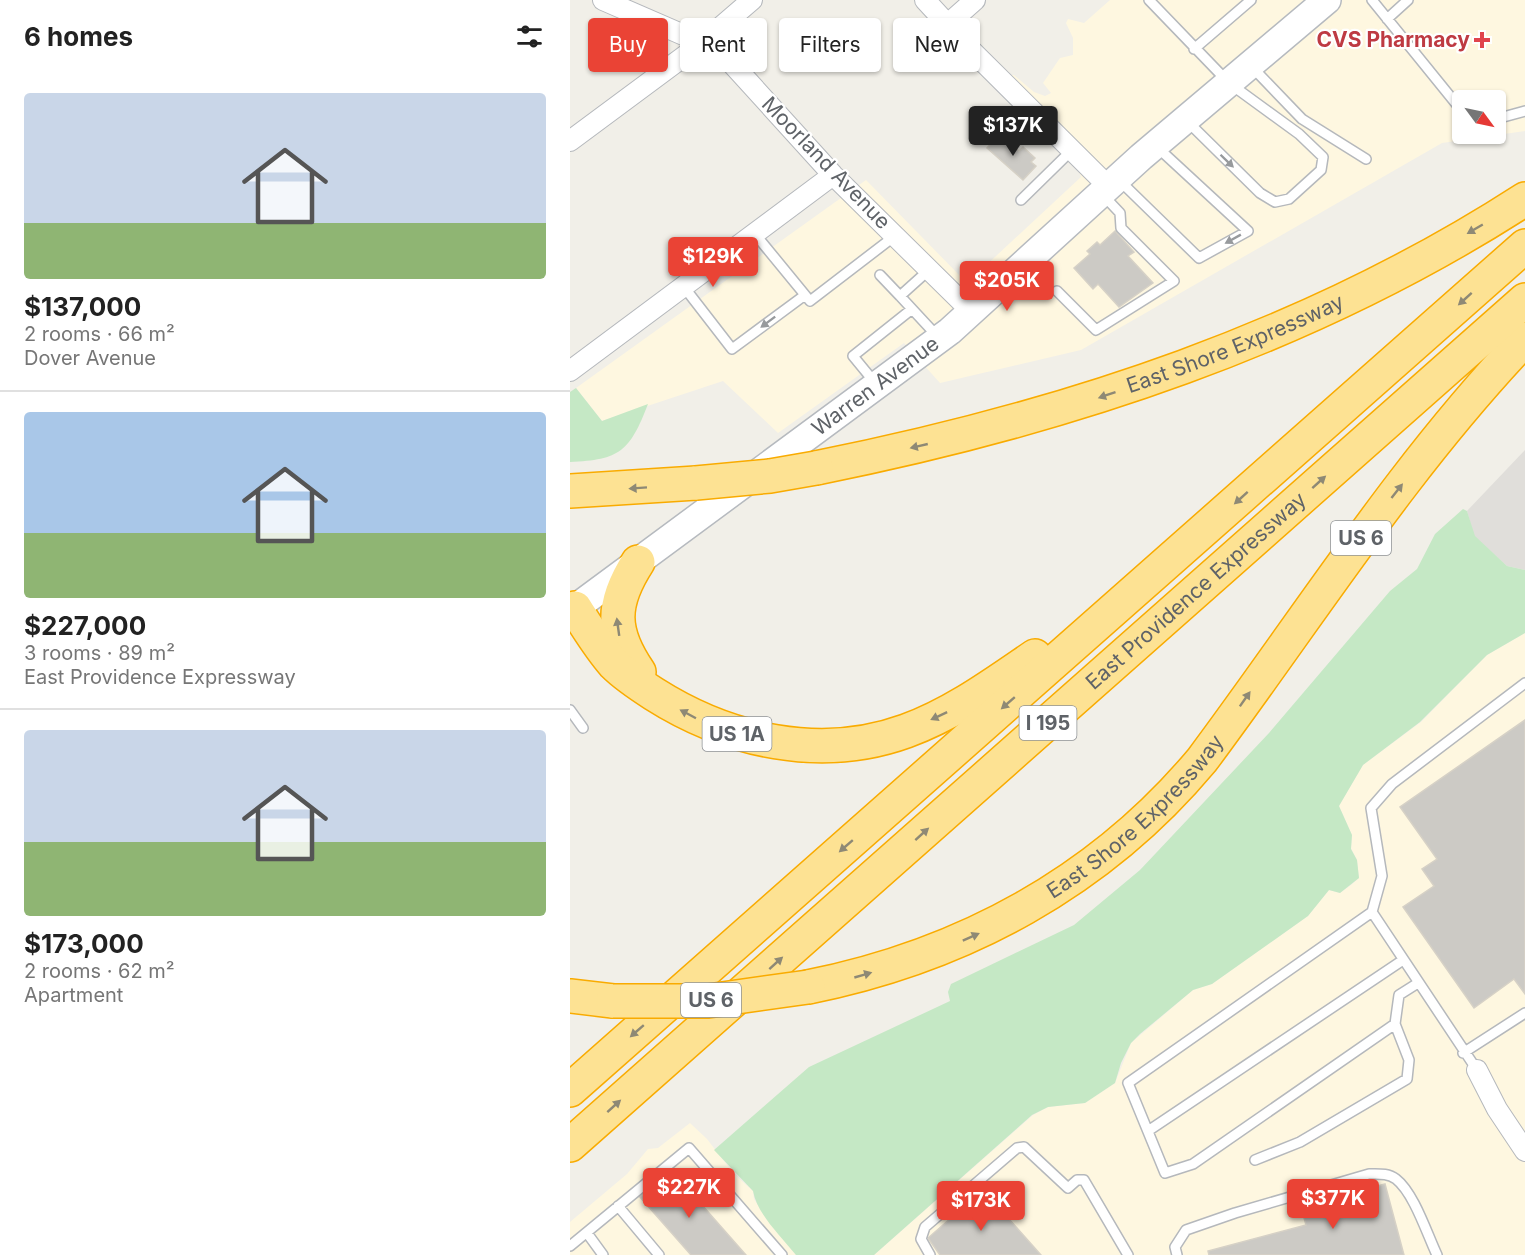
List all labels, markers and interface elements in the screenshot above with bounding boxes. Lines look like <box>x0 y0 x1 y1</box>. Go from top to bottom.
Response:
chip: Buy <box>588 18 668 72</box>
chip: Rent <box>680 18 767 72</box>
chip: Filters <box>779 18 881 72</box>
chip: New <box>893 18 980 72</box>
icon: filters <box>513 20 546 53</box>
text: 6 homes <box>24 21 133 52</box>
place label: CVS Pharmacy <box>1317 27 1470 52</box>
marker: CVS Pharmacy <box>1475 33 1489 47</box>
north arrow <box>1452 90 1506 144</box>
map controls <box>1452 90 1506 144</box>
street label: Moorland Avenue <box>757 91 896 234</box>
pin: $137K <box>971 106 1055 157</box>
text: $137K <box>983 113 1043 137</box>
icon: home <box>231 132 339 240</box>
one-way arrow <box>1220 153 1234 167</box>
one-way arrow <box>1467 224 1483 235</box>
one-way arrow <box>1225 234 1242 244</box>
pin: $129K <box>671 237 755 288</box>
text: $129K <box>682 244 744 268</box>
pin: $205K <box>965 261 1049 312</box>
text: $205K <box>974 268 1040 292</box>
street label: East Shore Expressway <box>1123 289 1348 398</box>
text: $137,000 <box>24 291 141 322</box>
one-way arrow <box>1458 292 1473 306</box>
one-way arrow <box>761 316 777 328</box>
text: 2 rooms · 66 m² <box>24 322 175 346</box>
street label: Warren Avenue <box>807 331 944 441</box>
text: Dover Avenue <box>24 346 156 370</box>
one-way arrow <box>1098 391 1116 401</box>
one-way arrow <box>909 442 928 452</box>
icon: home <box>231 451 339 559</box>
one-way arrow <box>1311 476 1326 489</box>
one-way arrow <box>628 483 647 492</box>
one-way arrow <box>1390 483 1402 498</box>
street label: East Providence Expressway <box>1081 487 1311 695</box>
one-way arrow <box>1234 491 1249 504</box>
road number: US 6 <box>1331 521 1391 555</box>
text: $227,000 <box>24 610 146 641</box>
one-way arrow <box>614 617 623 636</box>
text: 3 rooms · 89 m² <box>24 641 175 665</box>
text: East Providence Expressway <box>24 665 296 689</box>
one-way arrow <box>1239 692 1251 708</box>
one-way arrow <box>1001 696 1016 709</box>
road number: I 195 <box>1020 706 1076 740</box>
one-way arrow <box>680 709 697 719</box>
one-way arrow <box>930 711 947 720</box>
road number: US 1A <box>702 717 771 751</box>
street label: East Shore Expressway <box>1042 729 1229 903</box>
icon: home <box>231 769 339 877</box>
one-way arrow <box>914 827 929 841</box>
one-way arrow <box>839 839 854 852</box>
text: $173,000 <box>24 928 144 959</box>
one-way arrow <box>962 932 980 942</box>
one-way arrow <box>768 956 783 970</box>
text: 2 rooms · 62 m² <box>24 959 175 983</box>
one-way arrow <box>854 970 872 979</box>
text: Apartment <box>24 983 123 1007</box>
road number: US 6 <box>681 983 741 1017</box>
one-way arrow <box>630 1024 645 1037</box>
one-way arrow <box>606 1100 622 1113</box>
pin: $227K <box>647 1168 731 1219</box>
text: $227K <box>657 1175 721 1199</box>
pin: $377K <box>1291 1179 1375 1230</box>
pin: $173K <box>939 1181 1023 1232</box>
text: $377K <box>1301 1186 1365 1210</box>
text: $173K <box>951 1188 1011 1212</box>

